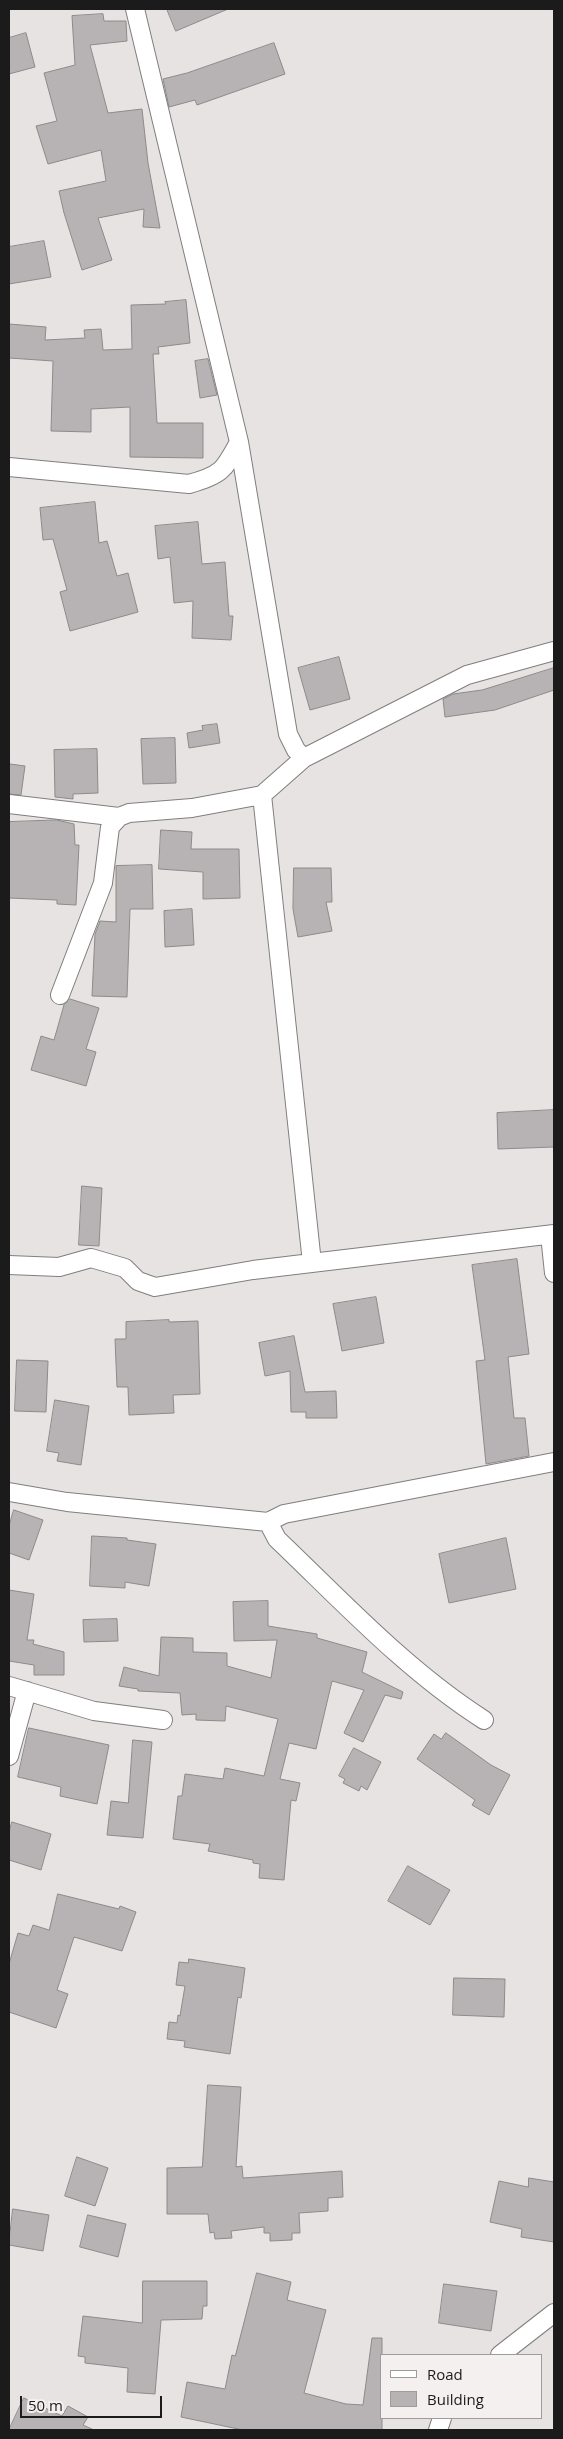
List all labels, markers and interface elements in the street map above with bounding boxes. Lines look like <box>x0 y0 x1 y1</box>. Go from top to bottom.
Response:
legend <box>380 2354 543 2419</box>
text: Road <box>427 2364 463 2384</box>
scale bar <box>22 2386 165 2418</box>
text: Building <box>427 2389 484 2409</box>
text: 50 m <box>28 2395 63 2415</box>

